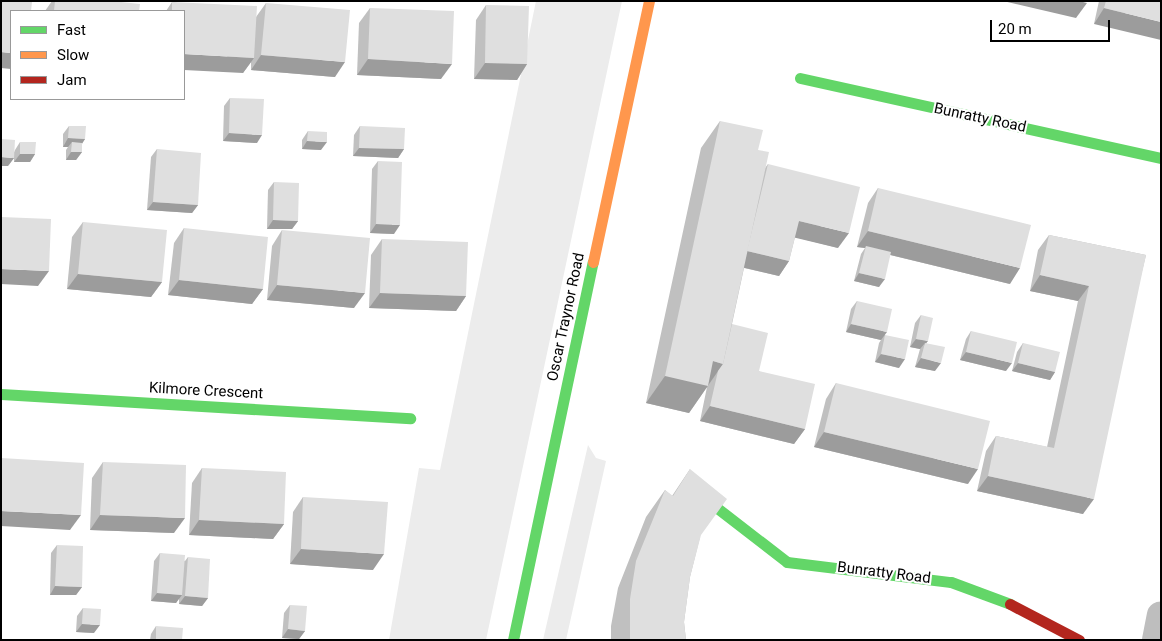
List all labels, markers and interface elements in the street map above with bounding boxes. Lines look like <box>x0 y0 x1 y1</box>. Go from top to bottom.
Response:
legend <box>10 10 185 100</box>
scale bar <box>992 10 1112 42</box>
text: 20 m <box>998 20 1032 38</box>
text: Fast <box>57 21 86 39</box>
text: Slow <box>57 46 89 64</box>
text: Jam <box>57 71 87 89</box>
street label: Bunratty Road <box>932 99 1028 137</box>
street label: Oscar Traynor Road <box>544 251 588 383</box>
street label: Kilmore Crescent <box>148 379 264 403</box>
street label: Bunratty Road <box>836 558 932 588</box>

